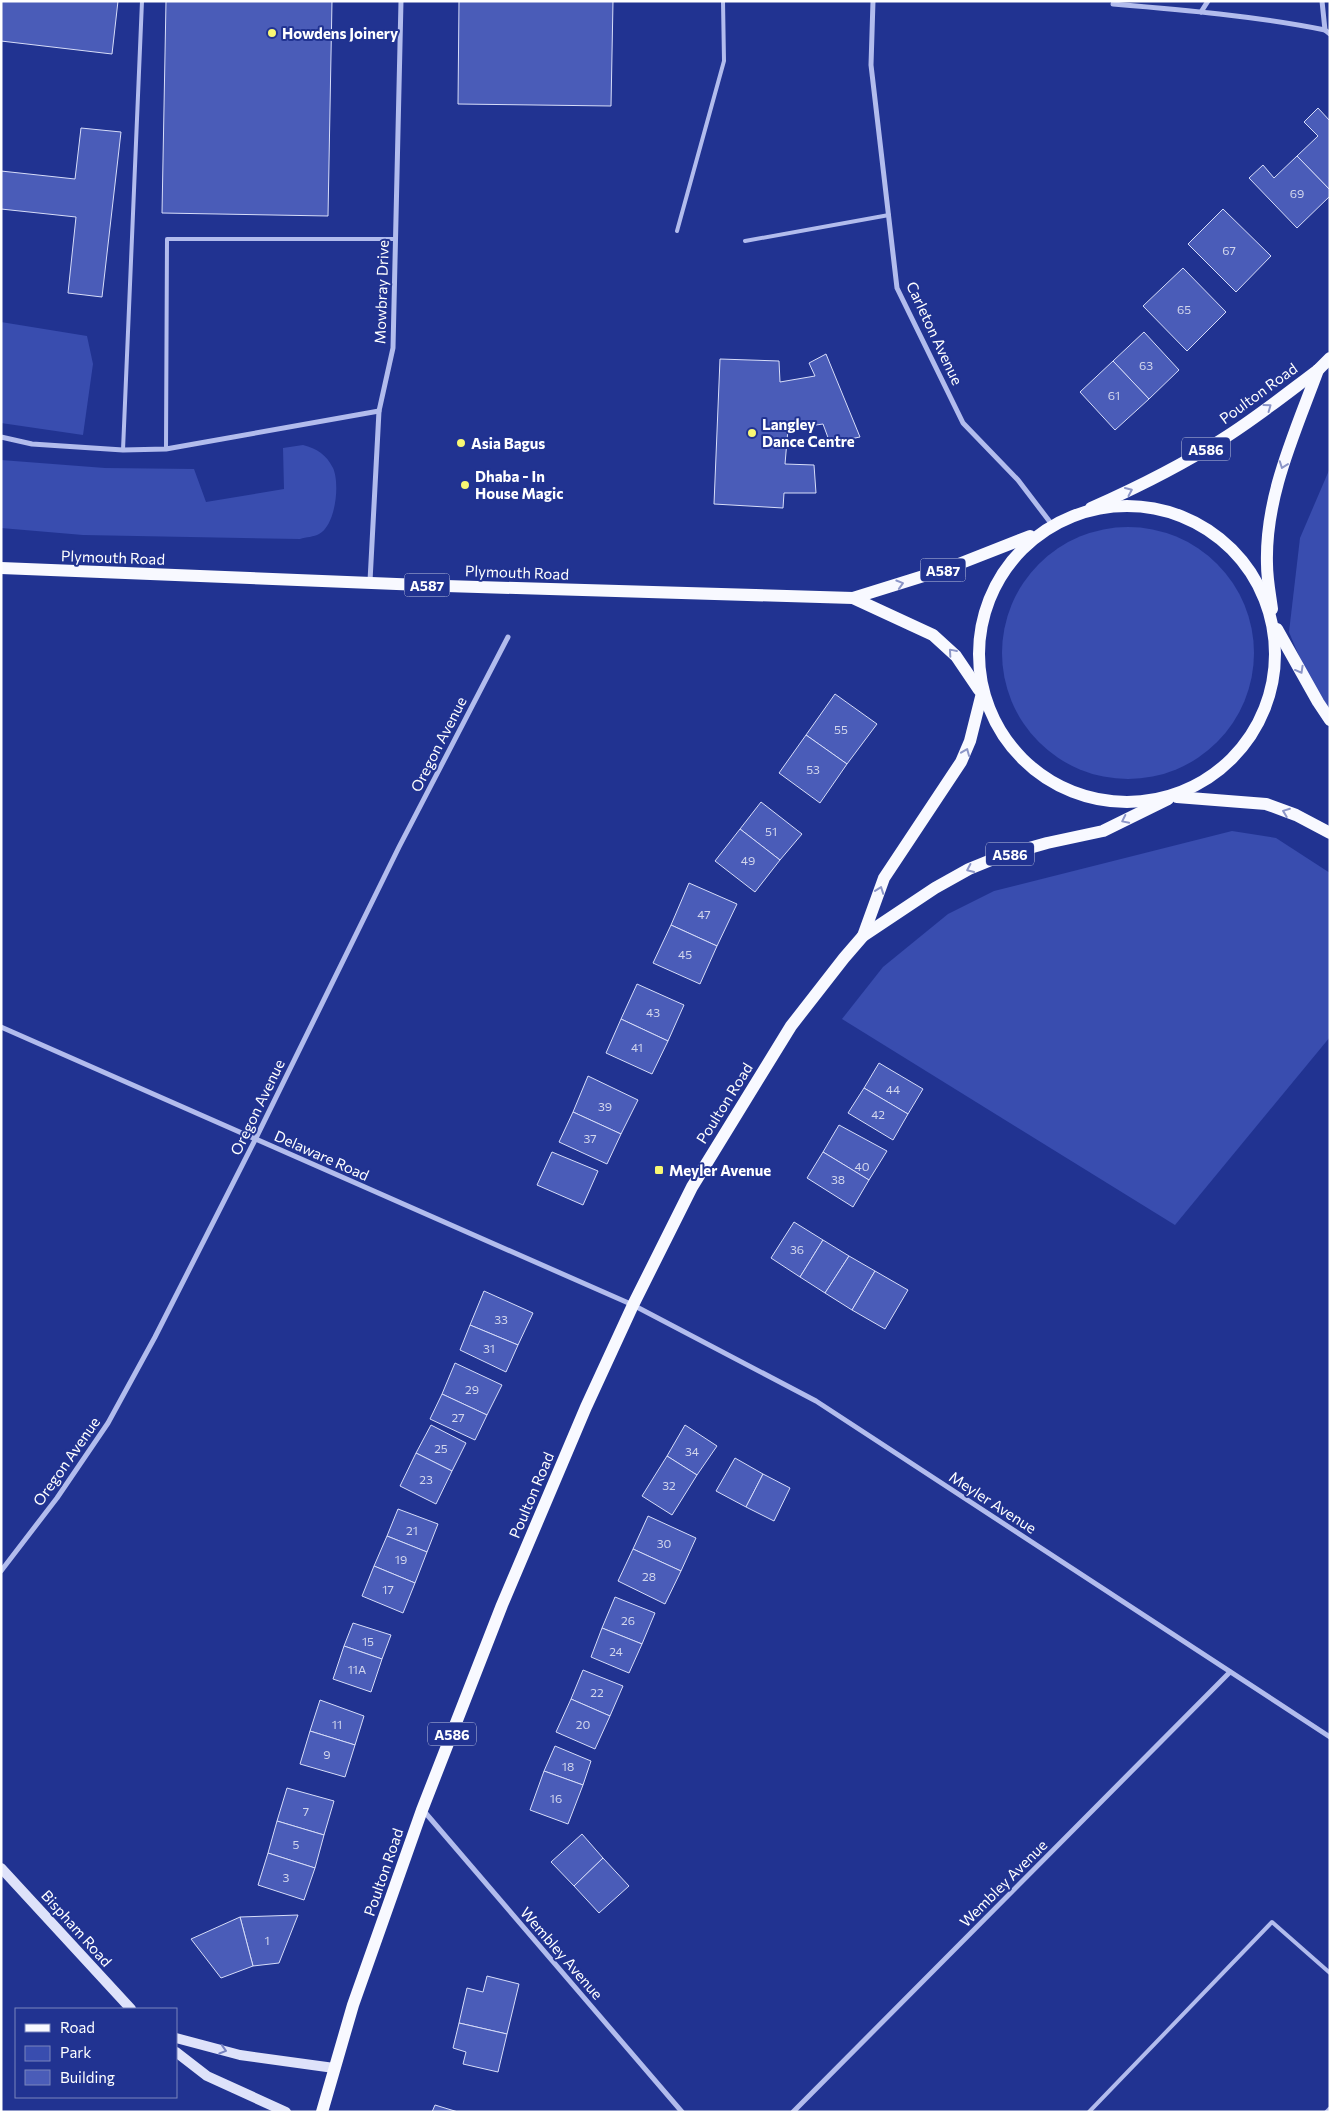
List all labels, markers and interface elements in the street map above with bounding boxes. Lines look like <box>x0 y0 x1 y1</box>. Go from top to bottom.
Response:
place label: Howdens Joinery <box>282 24 399 42</box>
marker: Howdens Joinery <box>266 27 278 39</box>
house number: 69 <box>1290 186 1304 200</box>
street label: Mowbray Drive <box>370 239 392 344</box>
house number: 67 <box>1222 243 1236 257</box>
street label: Carleton Avenue <box>903 278 967 388</box>
house number: 65 <box>1177 302 1191 316</box>
house number: 63 <box>1139 358 1153 372</box>
street label: Poulton Road <box>1216 359 1300 427</box>
house number: 61 <box>1108 388 1120 402</box>
one-way arrow <box>1262 404 1271 413</box>
place label: Langley Dance Centre <box>762 415 855 450</box>
marker: Langley Dance Centre <box>746 427 758 439</box>
place label: Asia Bagus <box>471 434 545 452</box>
marker: Asia Bagus <box>455 437 467 449</box>
road number: A586 <box>1182 438 1230 460</box>
one-way arrow <box>1279 461 1289 469</box>
place label: Dhaba - In House Magic <box>475 467 563 502</box>
marker: Dhaba - In House Magic <box>459 479 471 491</box>
one-way arrow <box>1124 487 1133 498</box>
street label: Plymouth Road <box>61 546 165 568</box>
road number: A587 <box>920 558 966 582</box>
street label: Plymouth Road <box>465 561 569 583</box>
road number: A587 <box>404 574 450 596</box>
one-way arrow <box>895 579 903 589</box>
one-way arrow <box>949 649 958 658</box>
one-way arrow <box>1293 664 1303 673</box>
street label: Oregon Avenue <box>406 693 470 795</box>
house number: 55 <box>834 722 848 736</box>
one-way arrow <box>959 748 970 757</box>
house number: 53 <box>806 762 820 776</box>
one-way arrow <box>1282 808 1291 818</box>
one-way arrow <box>1121 814 1130 824</box>
house number: 51 <box>765 824 777 838</box>
road number: A586 <box>986 842 1034 866</box>
house number: 49 <box>741 853 755 867</box>
one-way arrow <box>966 862 975 873</box>
one-way arrow <box>874 886 884 894</box>
house number: 47 <box>697 907 711 921</box>
house number: 45 <box>678 947 692 961</box>
house number: 43 <box>646 1005 660 1019</box>
house number: 41 <box>631 1040 643 1054</box>
street label: Oregon Avenue <box>226 1056 288 1158</box>
street label: Poulton Road <box>692 1059 756 1147</box>
house number: 44 <box>886 1082 900 1096</box>
house number: 39 <box>598 1099 612 1113</box>
house number: 42 <box>871 1107 885 1121</box>
street label: Delaware Road <box>272 1126 372 1184</box>
house number: 37 <box>583 1131 597 1145</box>
house number: 40 <box>854 1159 870 1173</box>
place label: Meyler Avenue <box>669 1161 771 1179</box>
marker: Meyler Avenue <box>653 1164 665 1176</box>
house number: 38 <box>831 1172 845 1186</box>
house number: 36 <box>790 1242 804 1256</box>
house number: 33 <box>494 1312 508 1326</box>
house number: 31 <box>483 1341 495 1355</box>
house number: 29 <box>465 1382 479 1396</box>
house number: 27 <box>452 1410 464 1424</box>
street label: Oregon Avenue <box>29 1413 103 1509</box>
house number: 25 <box>434 1441 448 1455</box>
house number: 34 <box>685 1444 699 1458</box>
street label: Poulton Road <box>505 1449 557 1541</box>
street label: Meyler Avenue <box>946 1467 1040 1537</box>
house number: 23 <box>419 1472 433 1486</box>
house number: 32 <box>662 1478 676 1492</box>
house number: 21 <box>406 1523 418 1537</box>
house number: 30 <box>657 1536 672 1550</box>
house number: 19 <box>395 1552 407 1566</box>
house number: 28 <box>642 1569 656 1583</box>
house number: 17 <box>382 1582 394 1596</box>
house number: 26 <box>621 1613 635 1627</box>
house number: 15 <box>362 1634 374 1648</box>
house number: 24 <box>609 1644 623 1658</box>
house number: 11A <box>348 1662 366 1676</box>
house number: 22 <box>590 1685 604 1699</box>
house number: 11 <box>332 1717 342 1731</box>
house number: 20 <box>576 1717 590 1731</box>
road number: A586 <box>428 1722 476 1746</box>
house number: 9 <box>323 1747 331 1761</box>
house number: 18 <box>562 1759 574 1773</box>
house number: 16 <box>550 1791 562 1805</box>
house number: 7 <box>303 1804 309 1818</box>
street label: Poulton Road <box>360 1826 406 1918</box>
street label: Wembley Avenue <box>956 1835 1051 1930</box>
house number: 5 <box>293 1837 300 1851</box>
house number: 3 <box>283 1870 290 1884</box>
street label: Bispham Road <box>38 1886 116 1970</box>
street label: Wembley Avenue <box>517 1903 607 2003</box>
house number: 1 <box>264 1933 270 1947</box>
legend <box>15 2008 178 2098</box>
text: Road <box>60 2018 95 2036</box>
text: Park <box>60 2043 91 2061</box>
one-way arrow <box>219 2045 227 2055</box>
text: Building <box>60 2068 115 2086</box>

